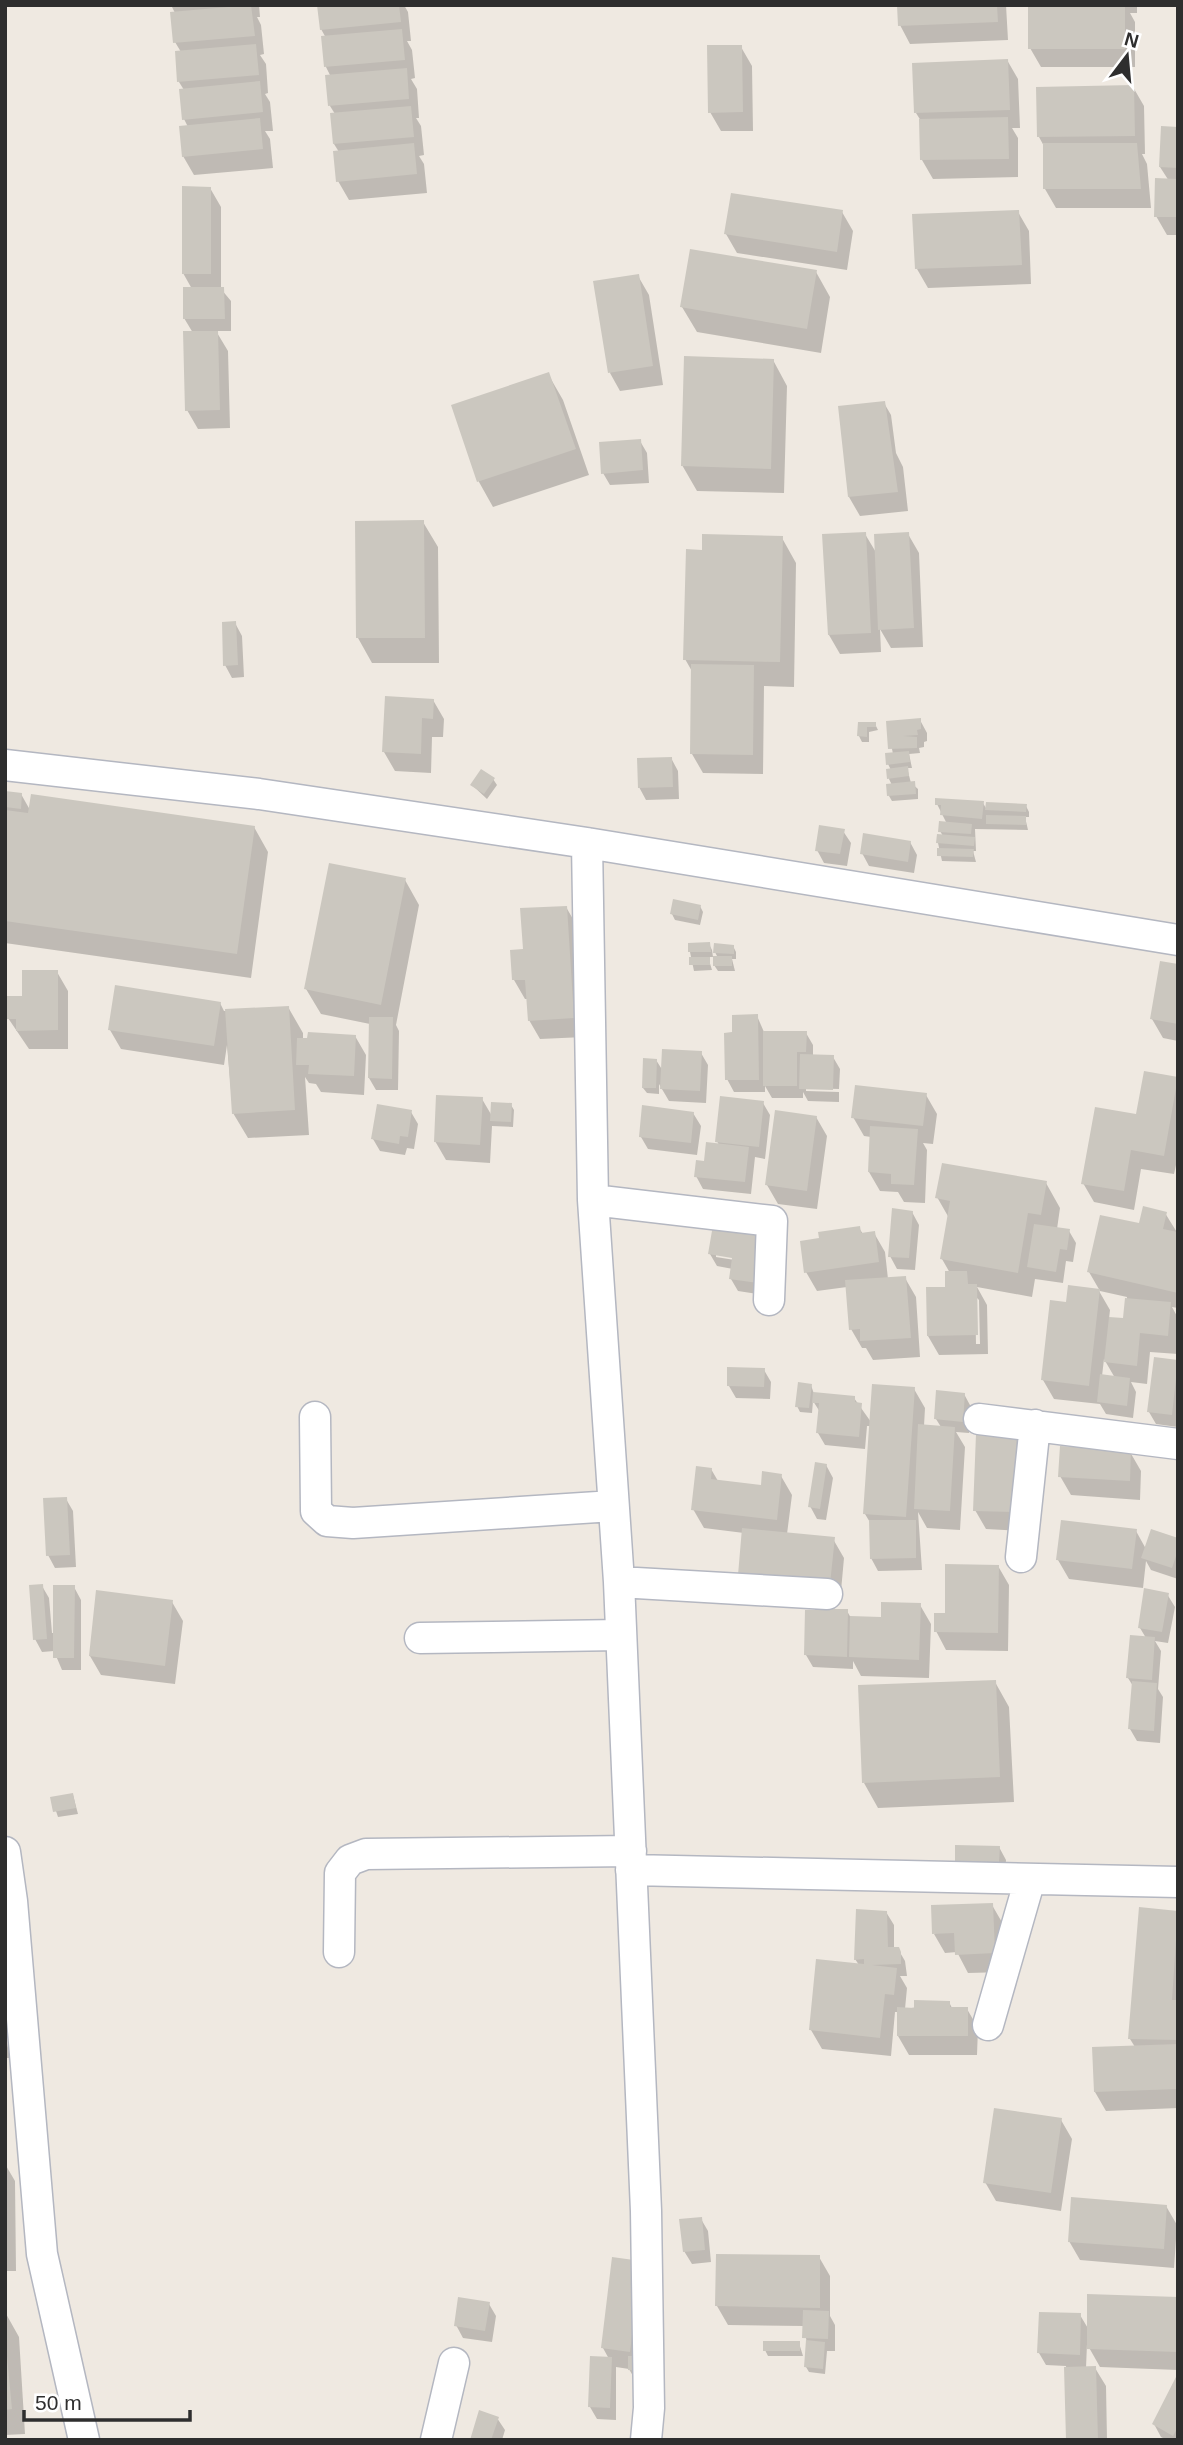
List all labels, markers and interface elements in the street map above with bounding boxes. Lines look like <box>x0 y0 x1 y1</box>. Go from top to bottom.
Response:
north arrow <box>1092 21 1162 91</box>
text: N <box>1122 28 1141 52</box>
scale bar <box>24 2378 191 2422</box>
text: 50 m <box>35 2391 82 2414</box>

